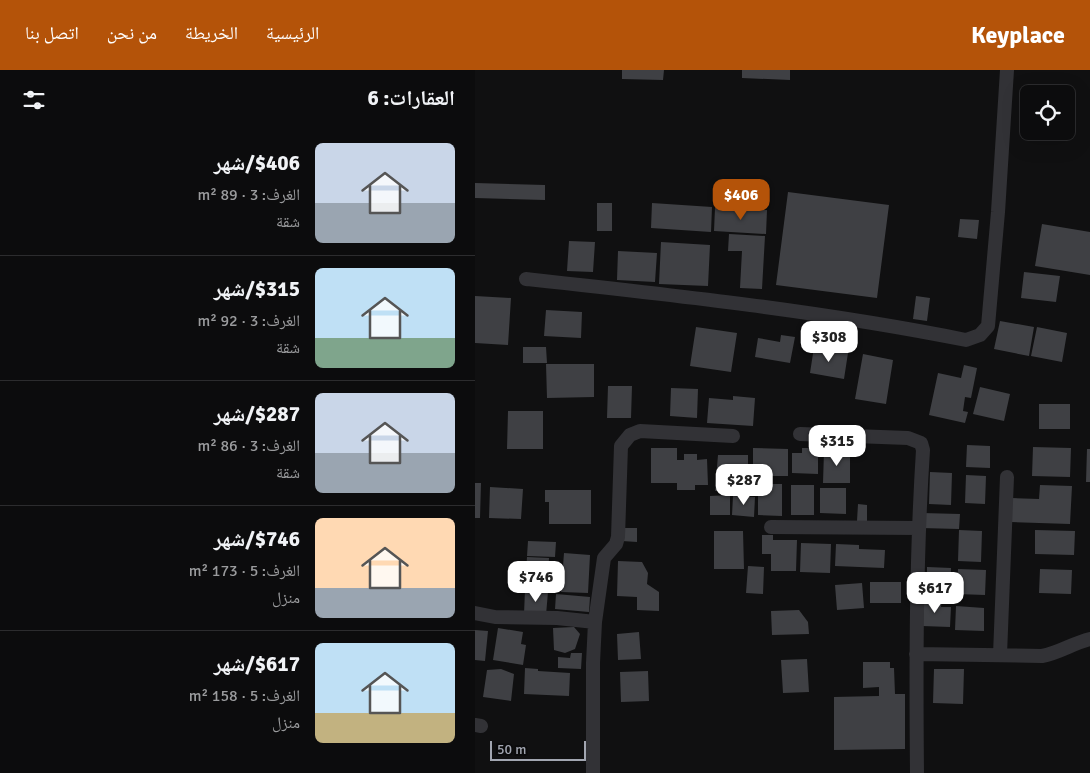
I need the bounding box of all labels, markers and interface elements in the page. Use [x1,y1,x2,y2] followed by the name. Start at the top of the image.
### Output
[971,20,1065,50] text: Keyplace
[25,22,79,44] text: اتصل بنا
[107,22,157,44] text: من نحن
[185,22,238,44] text: الخريطة
[266,22,319,44] text: الرئيسية
[367,85,455,111] text: العقارات: 6
[1020,85,1075,140] map controls
[1020,85,1075,140] button: locate
[20,86,48,114] icon: filters
[214,150,300,176] text: $406/شهر
[355,163,415,223] icon: home
[711,178,771,221] pin: $406
[197,185,300,205] text: الغرف: 3 · 89 m²
[724,185,758,205] text: $406
[276,212,300,232] text: شقة
[214,276,300,302] text: $315/شهر
[355,288,415,348] icon: home
[197,311,300,331] text: الغرف: 3 · 92 m²
[799,320,859,363] pin: $308
[812,327,846,347] text: $308
[276,338,300,358] text: شقة
[214,401,300,427] text: $287/شهر
[355,413,415,473] icon: home
[807,424,867,467] pin: $315
[820,431,854,451] text: $315
[197,436,300,456] text: الغرف: 3 · 86 m²
[276,463,300,483] text: شقة
[714,464,774,506] pin: $287
[727,470,761,490] text: $287
[214,526,300,552] text: $746/شهر
[355,538,415,598] icon: home
[506,560,566,603] pin: $746
[189,561,300,581] text: الغرف: 5 · 173 m²
[519,567,553,587] text: $746
[905,572,965,614] pin: $617
[918,578,952,598] text: $617
[272,588,300,608] text: منزل
[214,651,300,677] text: $617/شهر
[355,663,415,723] icon: home
[189,686,300,706] text: الغرف: 5 · 158 m²
[272,713,300,733] text: منزل
[490,738,586,761] scale bar
[497,741,526,758] text: 50 m

